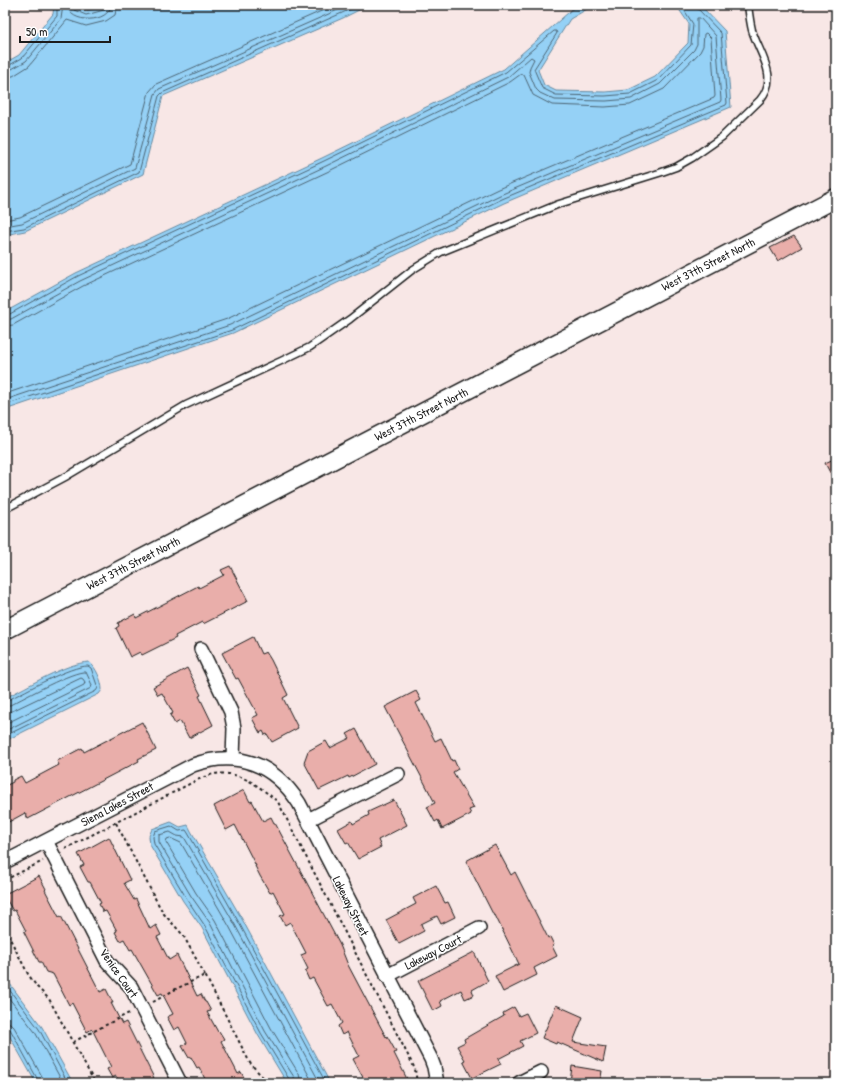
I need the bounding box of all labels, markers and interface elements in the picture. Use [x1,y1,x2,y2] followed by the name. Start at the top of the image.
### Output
[20,18,110,44] scale bar
[26,23,47,40] text: 50 m
[658,233,758,295] street label: West 37th Street North
[371,383,471,445] street label: West 37th Street North
[83,532,183,594] street label: West 37th Street North
[78,777,157,830] street label: Siena Lakes Street
[329,873,374,940] street label: Lakeway Street
[402,930,465,974] street label: Lakeway Court
[96,945,143,1002] street label: Venice Court

